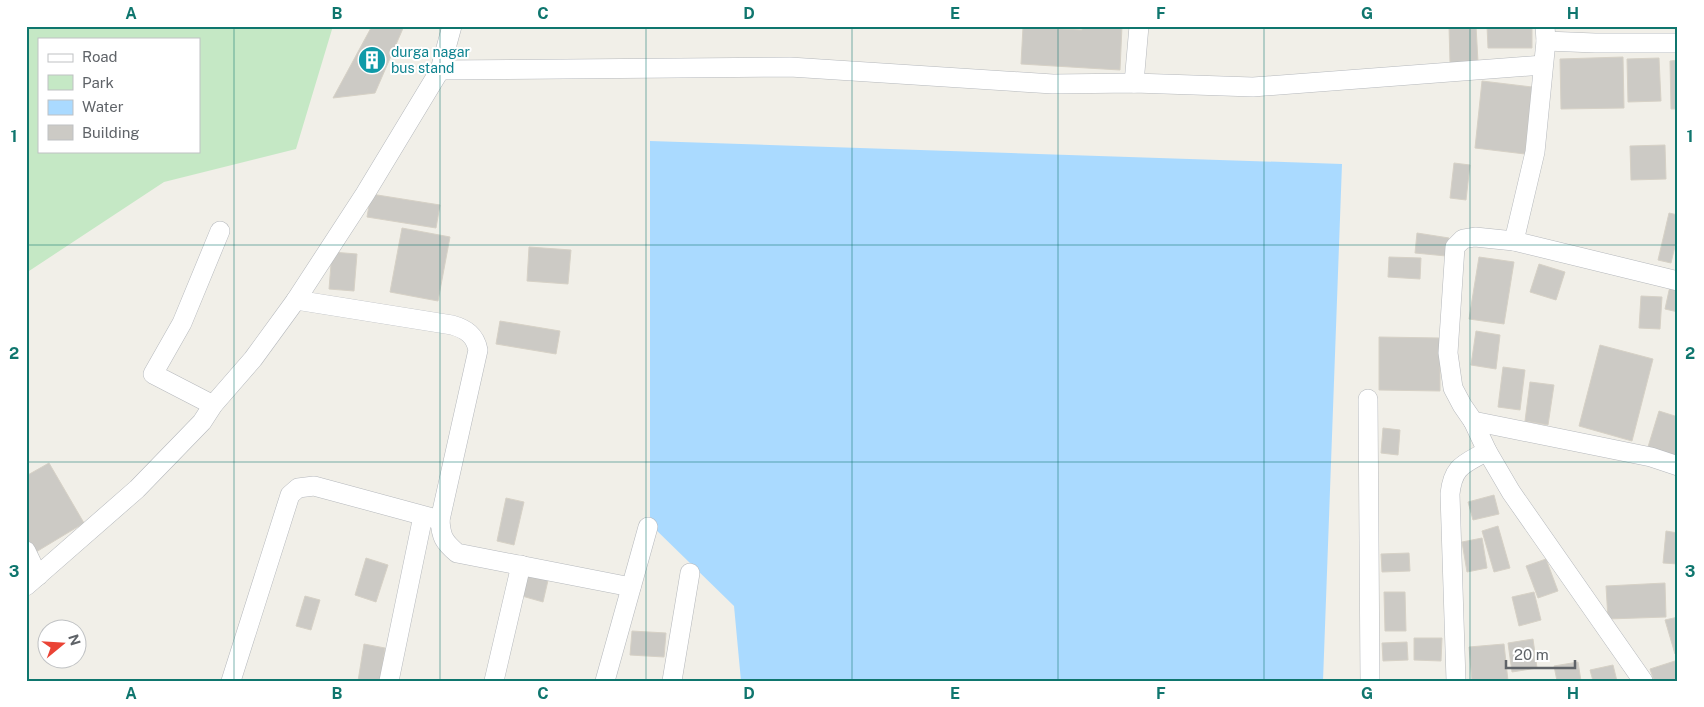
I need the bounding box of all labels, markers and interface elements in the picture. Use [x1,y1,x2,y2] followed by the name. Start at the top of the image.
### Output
[125,4,137,23] text: A
[332,4,343,23] text: B
[537,4,549,23] text: C
[743,4,755,23] text: D
[950,4,960,23] text: E
[1156,4,1166,23] text: F
[1361,4,1373,23] text: G
[1567,4,1579,23] text: H
[38,38,200,152] legend
[391,44,470,76] place label: durga nagar bus stand
[357,45,387,75] building icon: durga nagar bus stand
[82,48,118,65] text: Road
[82,74,114,91] text: Park
[82,98,124,115] text: Water
[82,124,140,141] text: Building
[11,127,17,146] text: 1
[1687,127,1693,146] text: 1
[9,344,19,363] text: 2
[1685,344,1695,363] text: 2
[9,562,19,581] text: 3
[1685,562,1695,581] text: 3
[38,620,88,670] north arrow
[65,632,84,648] text: N
[1506,637,1575,669] scale bar
[1514,646,1549,663] text: 20 m
[125,684,137,703] text: A
[332,684,343,703] text: B
[537,684,549,703] text: C
[743,684,755,703] text: D
[950,684,960,703] text: E
[1156,684,1166,703] text: F
[1361,684,1373,703] text: G
[1567,684,1579,703] text: H

